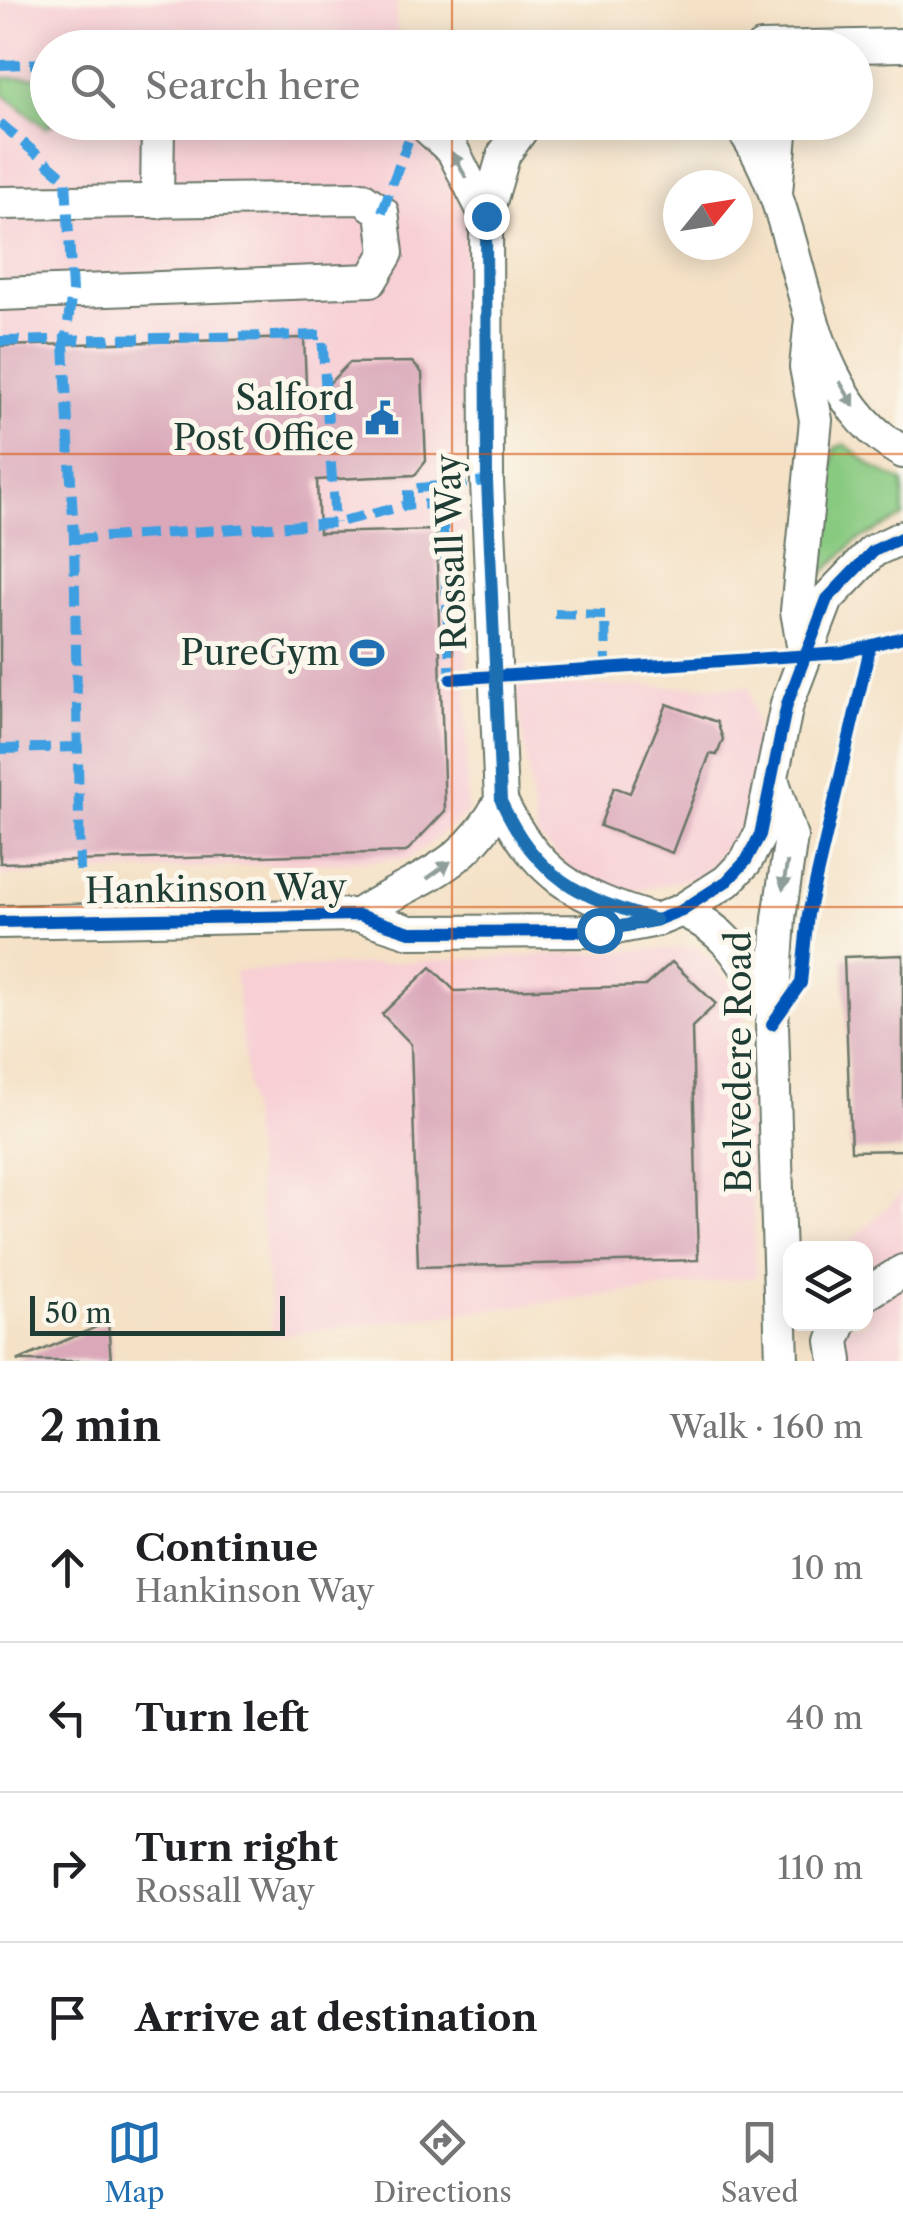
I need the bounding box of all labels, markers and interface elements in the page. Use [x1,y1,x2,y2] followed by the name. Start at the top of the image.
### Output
[30,30,873,140] search box
[65,58,120,113] icon: search
[145,62,360,109] text: Search here
[451,151,469,179] one-way arrow
[663,170,753,260] north arrow
[464,194,510,240] route end
[173,376,354,459] place label: Salford Post Office
[837,380,855,408] one-way arrow
[363,399,401,437] public building icon: Salford Post Office
[426,452,475,651] street label: Rossall Way
[180,631,339,674] place label: PureGym
[348,634,386,672] sports icon: PureGym
[426,861,453,880] one-way arrow
[777,861,792,893] one-way arrow
[85,865,348,912] street label: Hankinson Way
[577,908,623,954] route start
[717,931,760,1193] street label: Belvedere Road
[783,1241,873,1331] map controls
[783,1241,873,1331] button: layers
[30,1291,285,1336] scale bar
[45,1296,112,1330] text: 50 m
[40,1400,161,1452] text: 2 min
[670,1407,863,1446] text: Walk · 160 m
[135,1524,318,1571] text: Continue
[40,1540,95,1595] icon: ahead
[791,1548,863,1587] text: 10 m
[135,1571,374,1610] text: Hankinson Way
[40,1690,95,1745] icon: left
[135,1694,309,1741] text: Turn left
[786,1698,863,1737] text: 40 m
[135,1824,338,1871] text: Turn right
[40,1840,95,1895] icon: right
[777,1848,863,1887] text: 110 m
[135,1871,315,1910] text: Rossall Way
[40,1990,95,2045] icon: arrive
[135,1994,538,2041] text: Arrive at destination
[104,2115,165,2209] tab: Map
[373,2115,512,2209] tab: Directions
[721,2115,799,2209] tab: Saved

